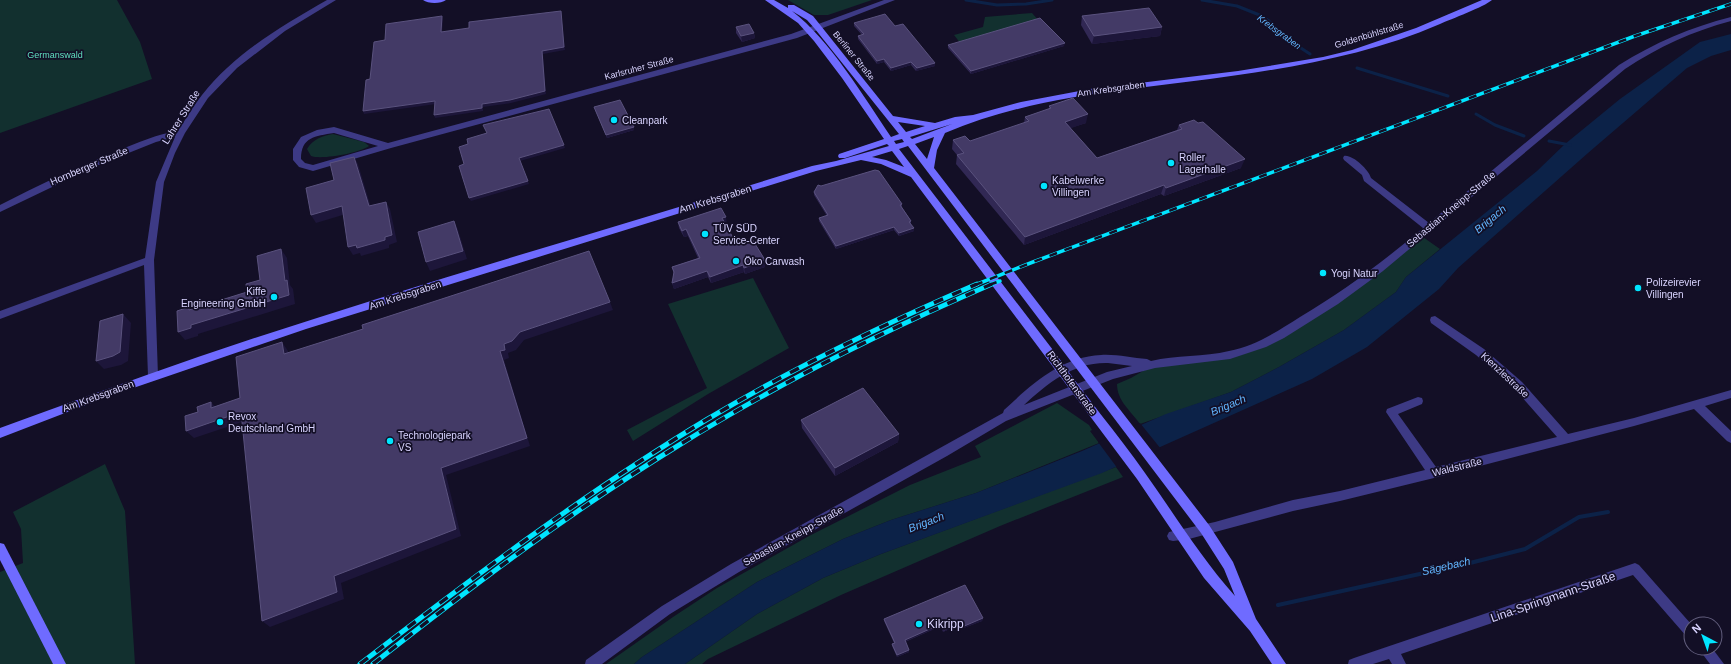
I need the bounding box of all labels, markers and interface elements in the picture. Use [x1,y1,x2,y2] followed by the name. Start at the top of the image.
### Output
[1255,13,1303,51] water label: Krebsgraben
[1333,20,1405,50] street label: Goldenbühlstraße
[831,29,877,83] street label: Berliner Straße
[27,50,83,60] park label: Germanswald
[603,54,675,82] street label: Karlsruher Straße
[1077,79,1145,99] street label: Am Krebsgraben
[160,88,202,146] street label: Lahrer Straße
[609,115,619,125] marker: Cleanpark
[622,115,669,126] place label: Cleanpark
[48,144,130,187] street label: Hornberger Straße
[1179,152,1226,175] place label: Roller Lagerhalle
[1166,158,1176,168] marker: Roller Lagerhalle
[1404,168,1498,249] street label: Sebastian-Kneipp-Straße
[1052,175,1105,198] place label: Kabelwerke Villingen
[1039,181,1049,191] marker: Kabelwerke Villingen
[678,183,752,215] street label: Am Krebsgraben
[1472,202,1508,236] water label: Brigach
[713,223,780,246] place label: TÜV SÜD Service-Center
[700,229,710,239] marker: TÜV SÜD Service-Center
[731,256,741,266] marker: Öko Carwash
[744,256,805,267] place label: Öko Carwash
[1318,268,1328,278] marker: Yogi Natur
[1331,268,1378,279] place label: Yogi Natur
[1646,277,1701,300] place label: Polizeirevier Villingen
[368,278,442,312] street label: Am Krebsgraben
[1633,283,1643,293] marker: Polizeirevier Villingen
[181,286,266,309] place label: Kiffe Engineering GmbH
[269,292,279,302] marker: Kiffe Engineering GmbH
[1045,349,1099,417] street label: Richthofenstraße
[1479,350,1531,400] street label: Kienzlestraße
[61,378,135,414] street label: Am Krebsgraben
[1208,392,1248,418] water label: Brigach
[228,411,315,434] place label: Revox Deutschland GmbH
[215,417,225,427] marker: Revox Deutschland GmbH
[398,430,472,453] place label: Technologiepark VS
[385,436,395,446] marker: Technologiepark VS
[1431,455,1483,478] street label: Waldstraße
[741,504,845,568] street label: Sebastian-Kneipp-Straße
[906,510,946,534] water label: Brigach
[1421,555,1471,577] water label: Sägebach
[1489,569,1618,625] street label: Lina-Springmann-Straße
[1683,616,1723,656] north arrow
[927,617,964,631] place label: Kikripp
[914,619,924,629] marker: Kikripp
[1690,621,1703,636] text: N

